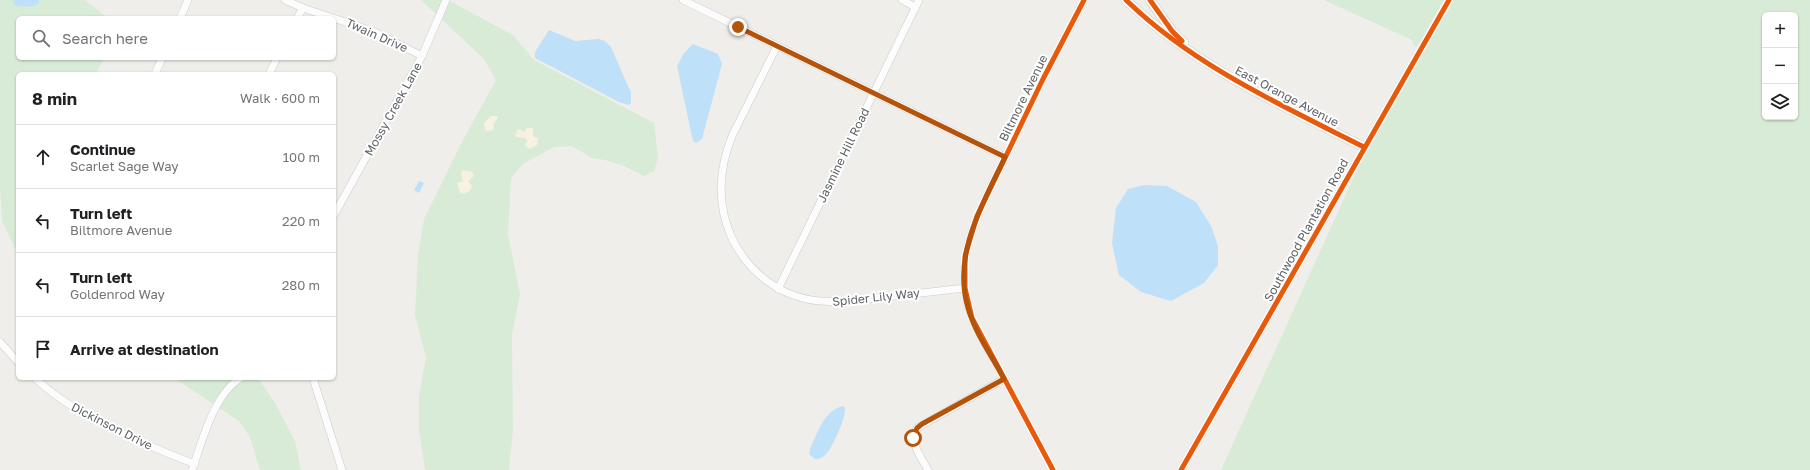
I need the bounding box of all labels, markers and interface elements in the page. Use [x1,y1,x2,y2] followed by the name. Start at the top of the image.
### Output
[1762,12,1798,120] map controls
[1762,12,1798,48] button: +
[344,15,410,55] street label: Twain Drive
[16,16,336,60] search box
[729,18,747,36] route end
[30,27,52,49] icon: search
[62,29,148,47] text: Search here
[1762,48,1798,84] button: −
[996,52,1050,144] street label: Biltmore Avenue
[361,60,425,158] street label: Mossy Creek Lane
[1233,62,1342,130] street label: East Orange Avenue
[1762,84,1798,120] button: layers
[32,88,77,109] text: 8 min
[240,90,320,106] text: Walk · 600 m
[814,105,872,205] street label: Jasmine Hill Road
[70,140,136,158] text: Continue
[32,146,54,168] icon: ahead
[283,149,320,165] text: 100 m
[1260,156,1352,304] street label: Southwood Plantation Road
[70,158,179,174] text: Scarlet Sage Way
[70,204,132,222] text: Turn left
[32,210,54,232] icon: left
[282,213,320,229] text: 220 m
[70,222,172,238] text: Biltmore Avenue
[70,268,132,286] text: Turn left
[32,274,54,296] icon: left
[282,277,320,293] text: 280 m
[831,285,921,309] street label: Spider Lily Way
[70,286,165,302] text: Goldenrod Way
[32,338,54,360] icon: arrive
[70,340,219,358] text: Arrive at destination
[69,399,155,453] street label: Dickinson Drive
[904,429,922,447] route start

